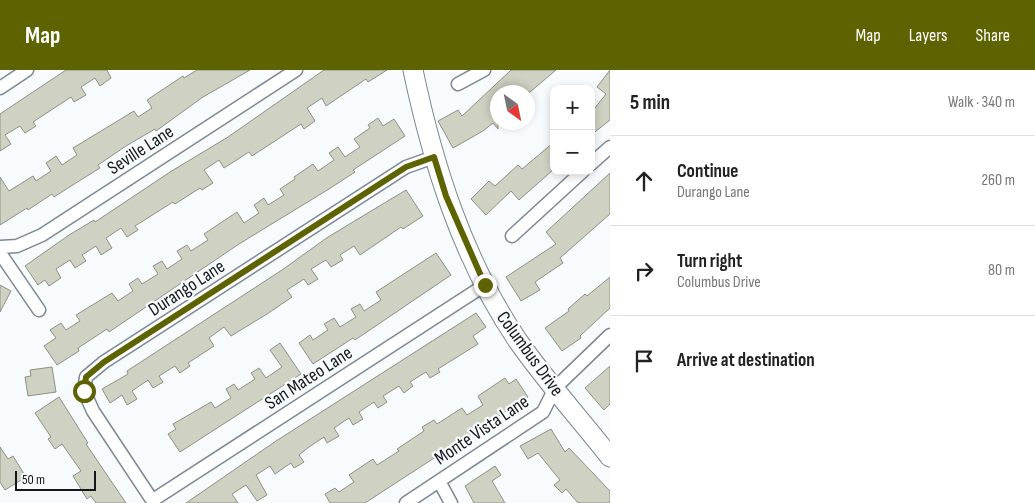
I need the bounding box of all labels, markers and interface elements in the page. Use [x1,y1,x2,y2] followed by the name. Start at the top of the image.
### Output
[25,21,60,50] text: Map
[856,25,881,46] text: Map
[909,25,948,46] text: Layers
[976,25,1010,46] text: Share
[490,85,535,130] north arrow
[550,85,595,175] map controls
[550,85,595,130] button: +
[630,90,670,115] text: 5 min
[948,93,1015,112] text: Walk · 340 m
[103,120,178,180] street label: Seville Lane
[550,130,595,175] button: −
[677,160,738,183] text: Continue
[630,167,658,195] icon: ahead
[981,171,1015,190] text: 260 m
[677,183,750,202] text: Durango Lane
[677,250,742,273] text: Turn right
[144,255,229,321] street label: Durango Lane
[630,257,658,285] icon: right
[988,261,1015,280] text: 80 m
[677,273,761,292] text: Columbus Drive
[474,274,497,297] route end
[491,307,568,401] street label: Columbus Drive
[261,342,357,415] street label: San Mateo Lane
[630,347,658,375] icon: arrive
[677,349,815,372] text: Arrive at destination
[73,380,96,403] route start
[430,390,533,470] street label: Monte Vista Lane
[15,468,96,491] scale bar
[22,471,45,488] text: 50 m

